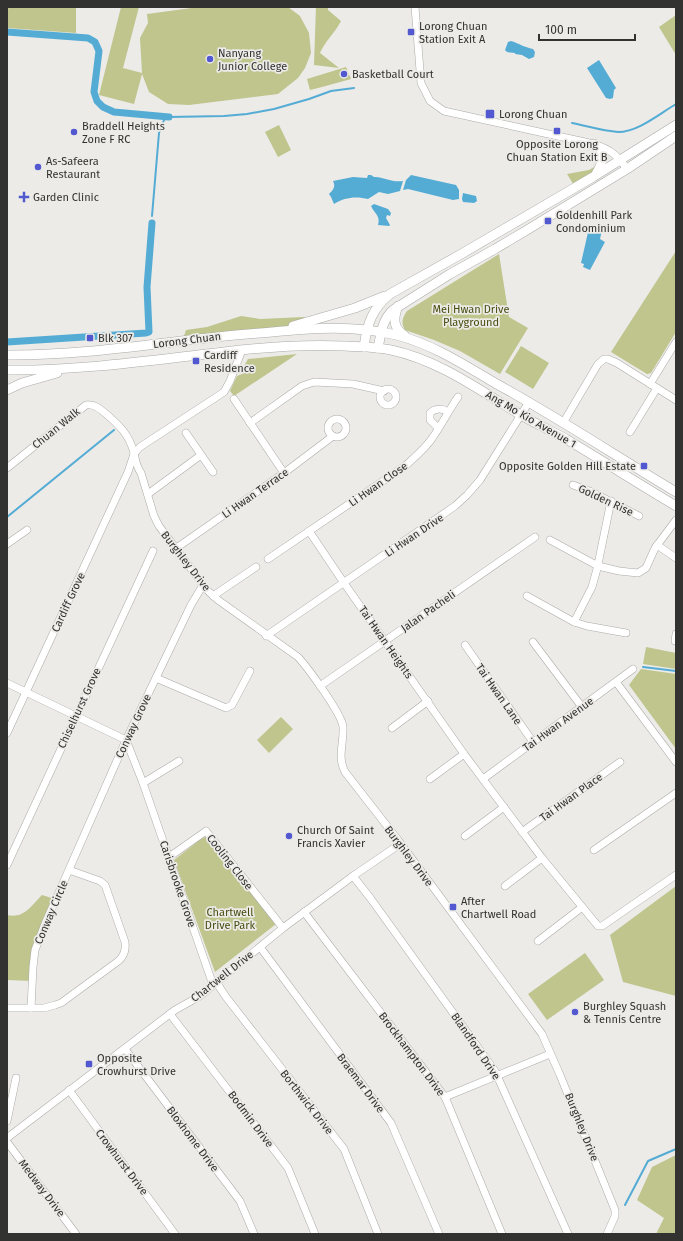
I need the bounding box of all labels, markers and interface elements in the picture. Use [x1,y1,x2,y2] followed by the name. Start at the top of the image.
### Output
[539,16,635,42] scale bar
[419,20,487,46] place label: Lorong Chuan Station Exit A
[545,23,577,37] text: 100 m
[406,27,416,37] marker: Lorong Chuan Station Exit A
[218,47,287,73] place label: Nanyang Junior College
[205,54,215,64] marker: Nanyang Junior College
[352,68,434,81] place label: Basketball Court
[339,69,349,79] marker: Basketball Court
[484,108,496,120] marker: Lorong Chuan
[499,108,567,121] place label: Lorong Chuan
[82,120,165,146] place label: Braddell Heights Zone F RC
[552,126,562,136] marker: Opposite Lorong Chuan Station Exit B
[69,127,79,137] marker: Braddell Heights Zone F RC
[507,138,608,164] place label: Opposite Lorong Chuan Station Exit B
[46,155,100,181] place label: As-Safeera Restaurant
[33,162,43,172] marker: As-Safeera Restaurant
[18,191,30,203] marker: Garden Clinic
[33,191,99,204] place label: Garden Clinic
[556,209,632,235] place label: Goldenhill Park Condominium
[543,216,553,226] marker: Goldenhill Park Condominium
[433,303,509,329] park label: Mei Hwan Drive Playground
[152,330,222,351] street label: Lorong Chuan
[98,332,133,345] place label: Blk 307
[85,333,95,343] marker: Blk 307
[204,349,255,375] place label: Cardiff Residence
[191,356,201,366] marker: Cardiff Residence
[483,388,578,451] street label: Ang Mo Kio Avenue 1
[30,405,83,452] street label: Chuan Walk
[346,459,410,509] street label: Li Hwan Close
[499,460,636,473] place label: Opposite Golden Hill Estate
[639,461,649,471] marker: Opposite Golden Hill Estate
[219,466,291,521] street label: Li Hwan Terrace
[576,482,635,519] street label: Golden Rise
[383,511,446,560] street label: Li Hwan Drive
[158,529,213,594] street label: Burghley Drive
[49,570,88,634] street label: Cardiff Grove
[399,588,458,635] street label: Jalan Pacheli
[356,604,415,681] street label: Tai Hwan Heights
[473,661,524,727] street label: Tai Hwan Lane
[55,666,104,751] street label: Chiselhurst Grove
[113,692,154,760] street label: Conway Grove
[520,694,596,754] street label: Tai Hwan Avenue
[537,770,605,824] street label: Tai Hwan Place
[382,823,436,889] street label: Burghley Drive
[297,824,374,850] place label: Church Of Saint Francis Xavier
[284,831,294,841] marker: Church Of Saint Francis Xavier
[204,832,255,893] street label: Cooling Close
[157,839,198,929] street label: Carisbrooke Grove
[32,878,71,946] street label: Conway Circle
[461,895,536,921] place label: After Chartwell Road
[448,902,458,912] marker: After Chartwell Road
[205,906,256,932] park label: Chartwell Drive Park
[188,948,256,1005] street label: Chartwell Drive
[583,1000,666,1026] place label: Burghley Squash & Tennis Centre
[570,1007,580,1017] marker: Burghley Squash & Tennis Centre
[376,1010,447,1099] street label: Brockhampton Drive
[448,1010,503,1082] street label: Blandford Drive
[334,1051,387,1116] street label: Braemar Drive
[97,1052,176,1078] place label: Opposite Crowhurst Drive
[84,1059,94,1069] marker: Opposite Crowhurst Drive
[277,1067,336,1137] street label: Borthwick Drive
[225,1088,276,1150] street label: Bodmin Drive
[562,1091,601,1163] street label: Burghley Drive
[164,1104,221,1175] street label: Bloxhome Drive
[93,1127,151,1198] street label: Crowhurst Drive
[16,1157,68,1220] street label: Medway Drive

